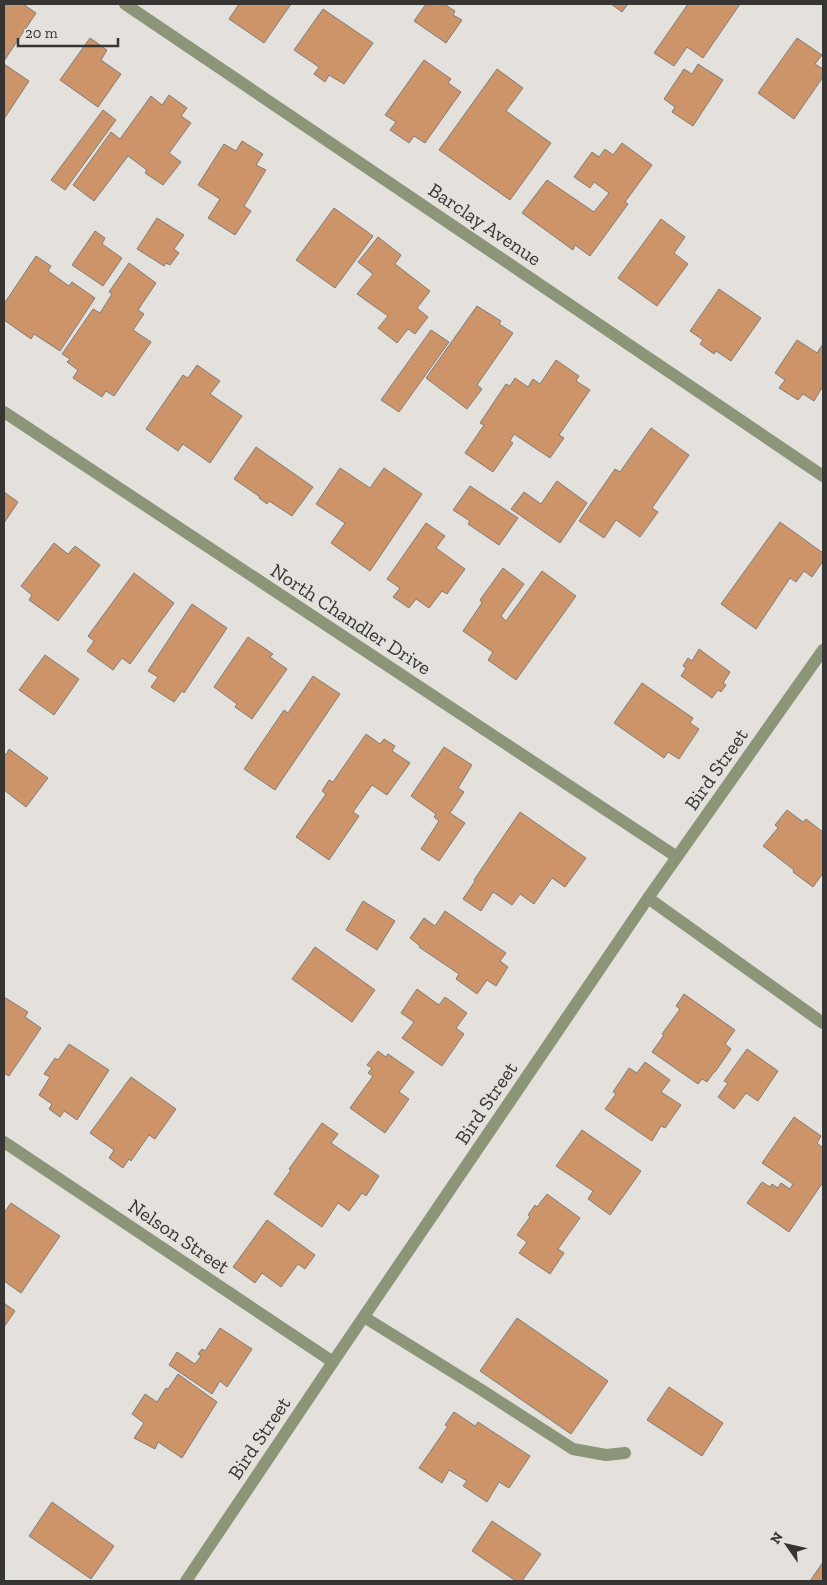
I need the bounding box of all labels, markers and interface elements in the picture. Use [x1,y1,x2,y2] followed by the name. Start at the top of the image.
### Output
[18,15,118,47] scale bar
[25,24,58,42] text: 20 m
[424,177,546,271] street label: Barclay Avenue
[266,558,436,680] street label: North Chandler Drive
[679,723,753,815] street label: Bird Street
[450,1057,523,1149] street label: Bird Street
[124,1193,235,1279] street label: Nelson Street
[223,1392,296,1484] street label: Bird Street
[762,1520,812,1570] north arrow
[767,1529,787,1547] text: N

